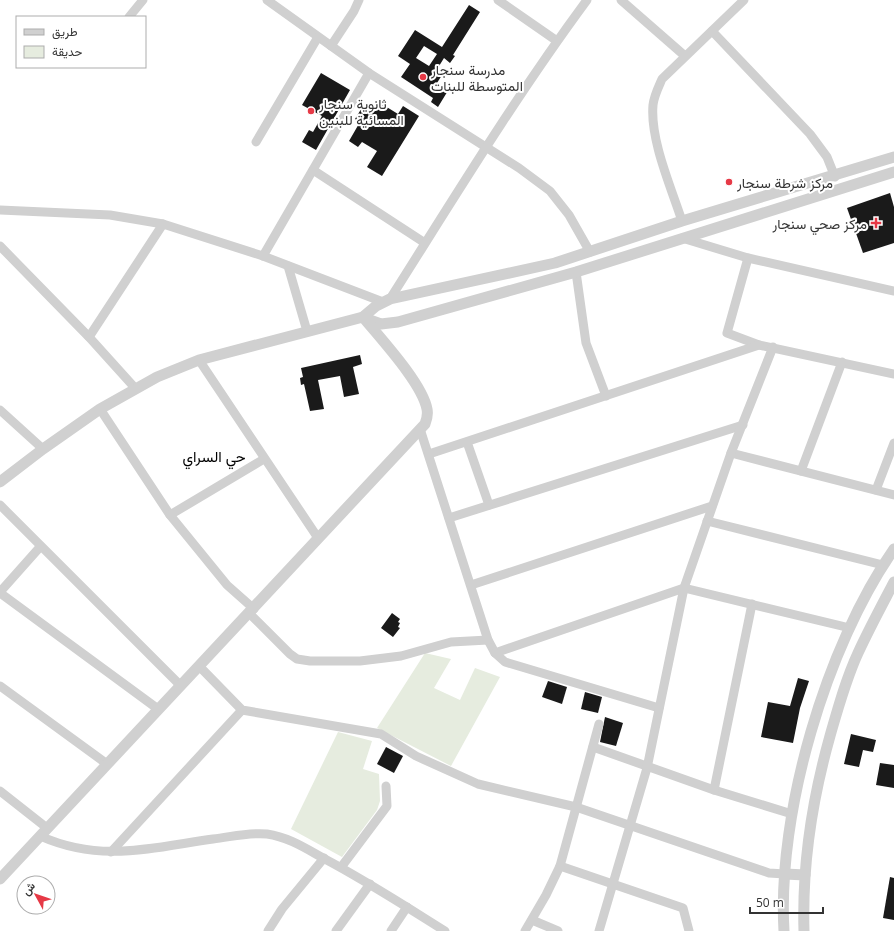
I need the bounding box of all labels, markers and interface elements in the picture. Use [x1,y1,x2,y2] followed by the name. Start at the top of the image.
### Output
[16,16,146,68] legend
[52,23,78,40] text: طريق
[52,43,82,60] text: حديقة
[430,60,523,95] place label: مدرسة سنجار المتوسطة للبنات
[418,72,428,82] marker: مدرسة سنجار المتوسطة للبنات
[318,94,404,129] place label: ثانوية سنجار المسائية للبنين
[306,106,316,116] marker: ثانوية سنجار المسائية للبنين
[736,173,833,192] place label: مركز شرطة سنجار
[724,177,734,187] marker: مركز شرطة سنجار
[771,214,867,236] place label: مركز صحي سنجار
[870,217,882,229] marker: مركز صحي سنجار
[183,446,245,470] district label: حي السراي
[16,875,56,915] north arrow
[18,878,38,898] text: ش
[750,889,823,915] scale bar
[756,894,784,911] text: 50 m

